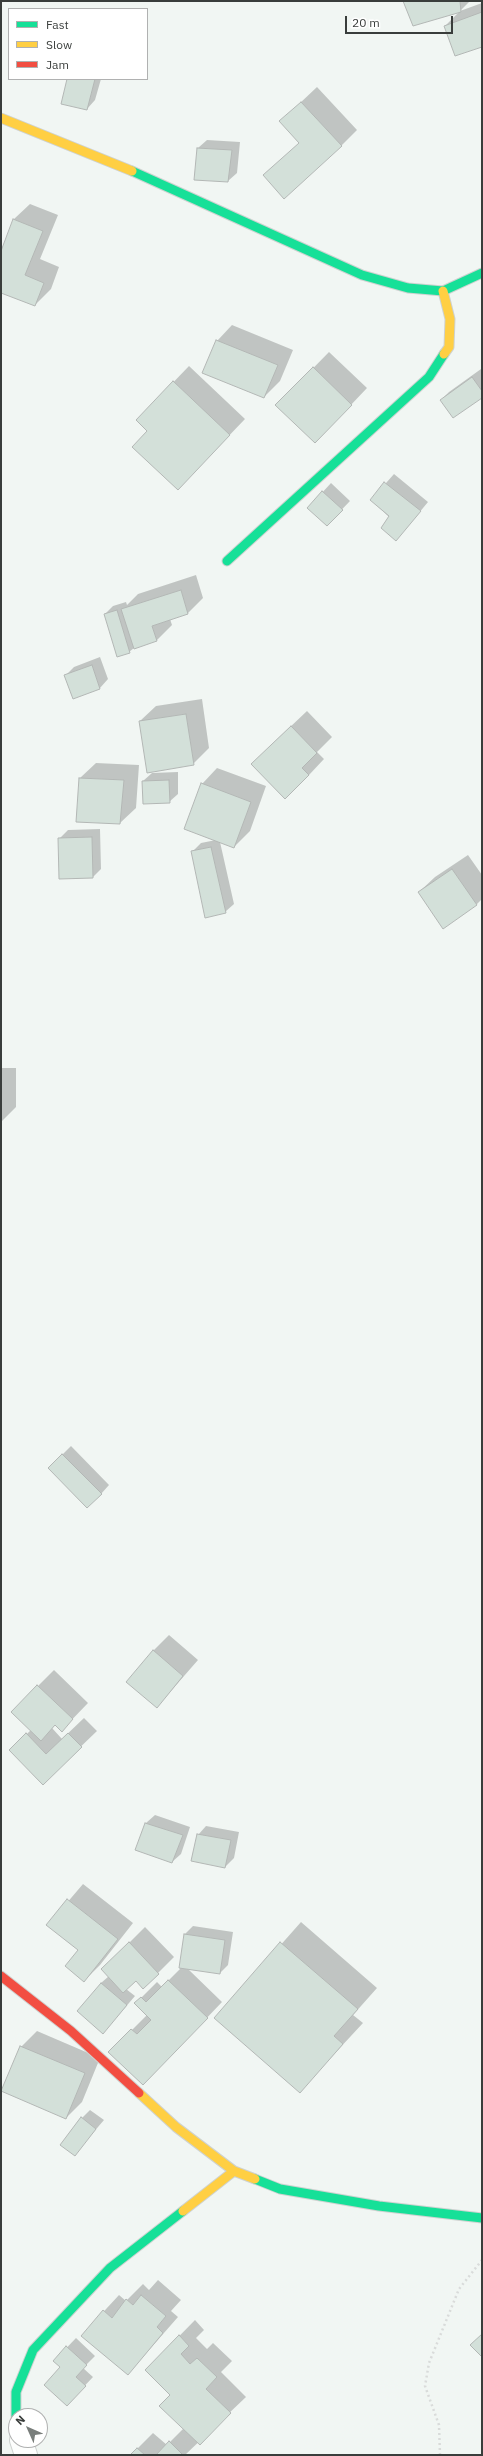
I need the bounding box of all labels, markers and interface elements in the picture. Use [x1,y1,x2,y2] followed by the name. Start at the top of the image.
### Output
[8,8,148,80] legend
[347,8,455,34] scale bar
[352,15,380,30] text: 20 m
[46,17,69,32] text: Fast
[46,37,72,52] text: Slow
[46,57,69,72] text: Jam
[8,2408,48,2448] north arrow
[12,2412,28,2428] text: N

